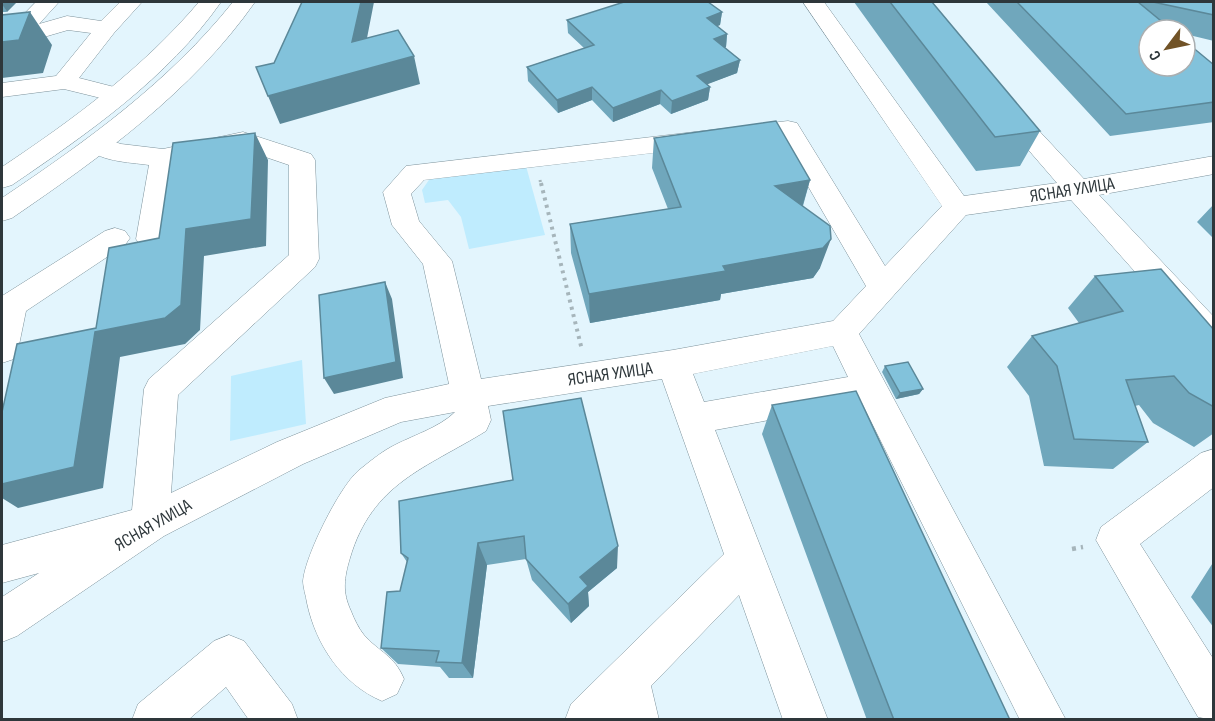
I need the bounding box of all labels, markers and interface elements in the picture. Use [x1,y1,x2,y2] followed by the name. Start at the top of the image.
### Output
[1137,18,1197,78] north arrow
[1145,47,1166,64] text: С
[1028,173,1116,207] street label: ЯСНАЯ УЛИЦА
[566,358,654,390] street label: ЯСНАЯ УЛИЦА
[111,494,196,555] street label: ЯСНАЯ УЛИЦА

